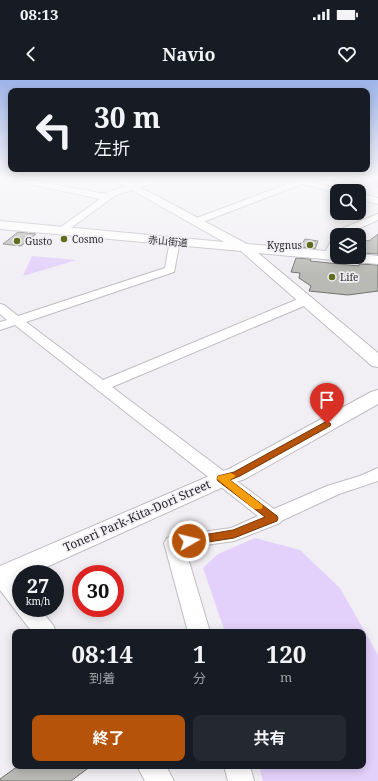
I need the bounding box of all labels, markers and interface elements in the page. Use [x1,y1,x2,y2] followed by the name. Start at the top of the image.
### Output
[20,4,58,24] text: 08:13
[162,42,216,66] text: Navio
[20,43,42,65] icon: back
[336,43,358,65] icon: heart
[94,98,161,136] text: 30 m
[28,104,80,156] icon: left
[94,136,130,160] text: 左折
[330,184,366,264] map controls
[330,184,366,220] button: search
[330,228,366,264] button: layers
[72,232,104,246] place label: Cosmo
[147,232,189,250] street label: 赤山街道
[25,234,53,248] place label: Gusto
[59,234,69,244] marker: Cosmo
[12,236,22,246] marker: Gusto
[267,238,302,252] place label: Kygnus
[305,240,315,250] marker: Kygnus
[340,270,358,284] place label: Life
[327,272,337,282] marker: Life
[310,383,344,424] pin
[316,389,338,411] icon: arrive
[60,475,213,556] street label: Toneri Park-Kita-Dori Street
[168,520,210,562] position arrow
[72,565,124,617] speed limit sign: 30
[27,572,49,599] text: 27
[26,594,50,608] text: km/h
[72,637,133,670] text: 08:14
[193,637,206,670] text: 1
[266,637,306,670] text: 120
[280,668,292,686] text: m
[89,669,115,687] text: 到着
[193,669,206,687] text: 分
[32,715,185,761] button: 終了
[193,715,346,761] button: 共有

